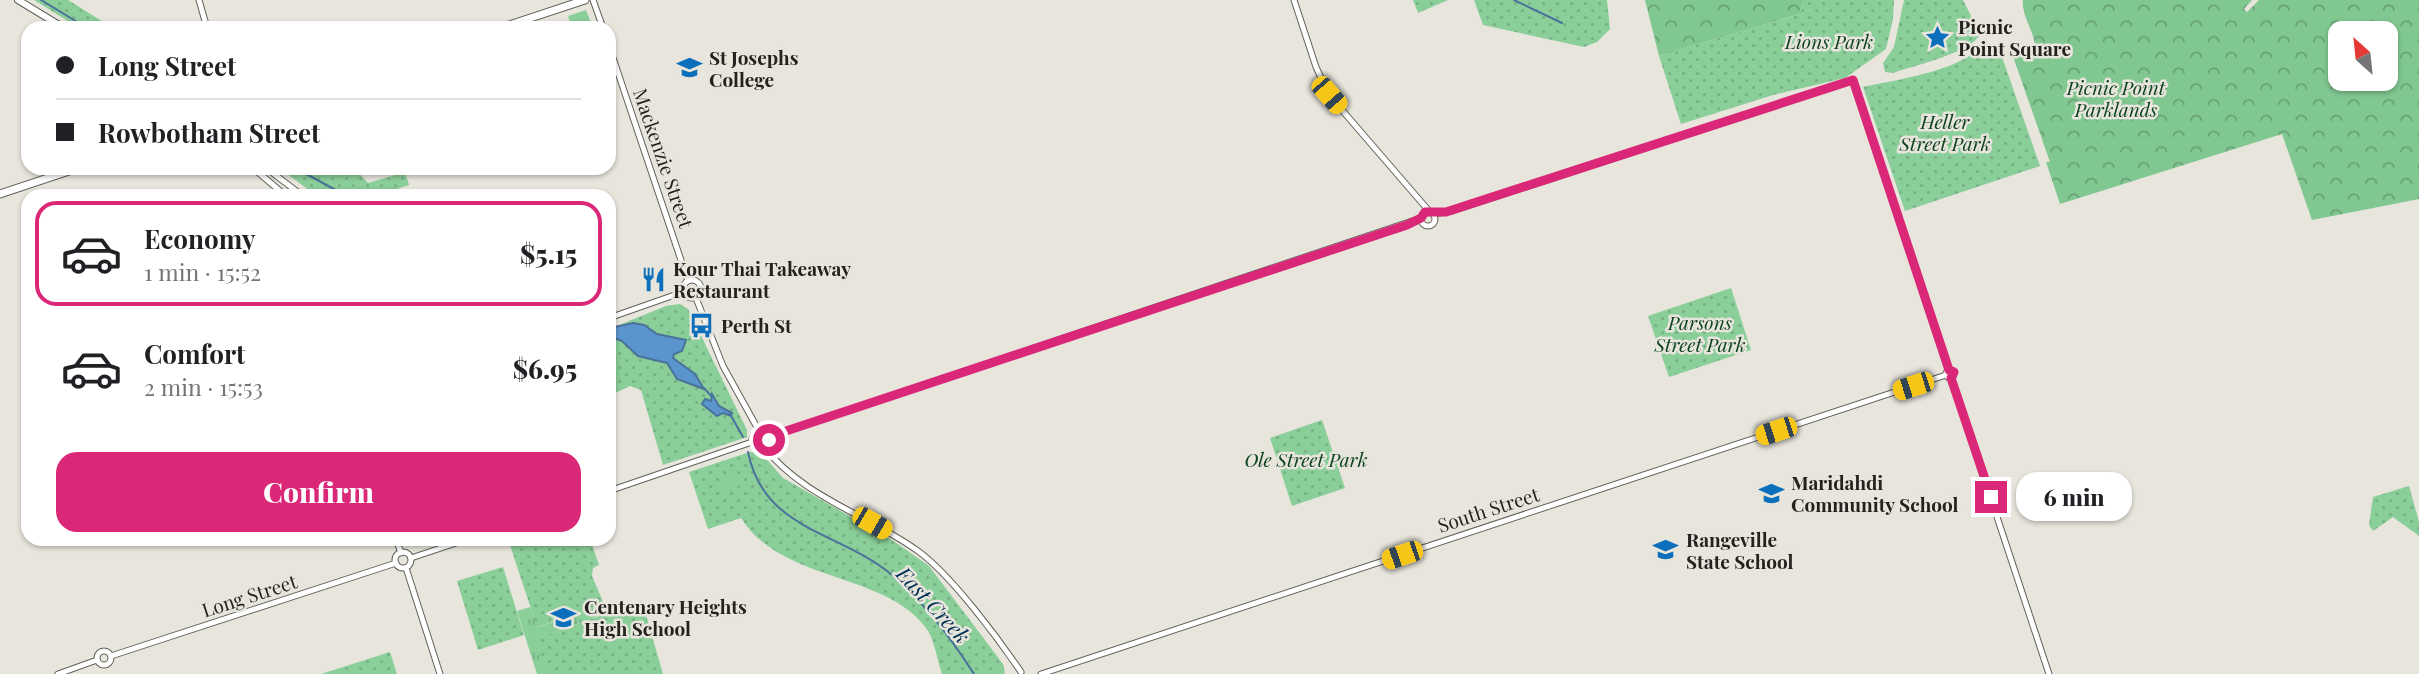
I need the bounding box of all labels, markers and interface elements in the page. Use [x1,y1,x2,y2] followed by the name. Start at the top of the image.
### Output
[1958,13,2071,61] place label: Picnic Point Square
[2328,21,2398,91] north arrow
[2328,21,2398,91] map controls
[1924,23,1952,51] place icon: Picnic Point Square
[1784,28,1873,54] park label: Lions Park
[709,44,799,92] place label: St Josephs College
[98,48,236,83] text: Long Street
[675,54,703,82] school or university icon: St Josephs College
[1308,72,1351,118] car
[2066,74,2167,122] park label: Picnic Point Parklands
[628,85,700,232] street label: Mackenzie Street
[1899,108,1991,156] park label: Heller Street Park
[98,115,320,150] text: Rowbotham Street
[144,221,255,256] text: Economy
[60,222,123,285] icon: car
[520,236,577,271] text: $5.15
[673,255,851,303] place label: Kour Thai Takeaway Restaurant
[144,256,261,287] text: 1 min · 15:52
[639,265,667,293] restaurant icon: Kour Thai Takeaway Restaurant
[1654,309,1746,357] park label: Parsons Street Park
[687,311,715,339] bus stop icon: Perth St
[721,312,792,338] place label: Perth St
[144,336,245,371] text: Comfort
[60,337,123,400] icon: car
[513,351,577,386] text: $6.95
[1890,370,1937,402] car
[144,371,263,402] text: 2 min · 15:53
[1753,415,1800,447] car
[753,424,785,456] route start
[1244,446,1368,472] park label: Ole Street Park
[56,452,581,532] button: Confirm
[1791,469,1958,517] place label: Maridahdi Community School
[2016,472,2131,522] callout: 6 min
[1757,479,1785,507] school or university icon: Maridahdi Community School
[1434,480,1542,538] street label: South Street
[1975,481,2007,513] route end
[2043,481,2105,512] text: 6 min
[849,503,896,543] car
[1686,526,1794,574] place label: Rangeville State School
[1652,536,1680,564] school or university icon: Rangeville State School
[1379,538,1426,572] car
[890,559,977,649] water label: East Creek
[198,567,300,623] street label: Long Street
[584,593,747,641] place label: Centenary Heights High School
[550,603,578,631] school or university icon: Centenary Heights High School

